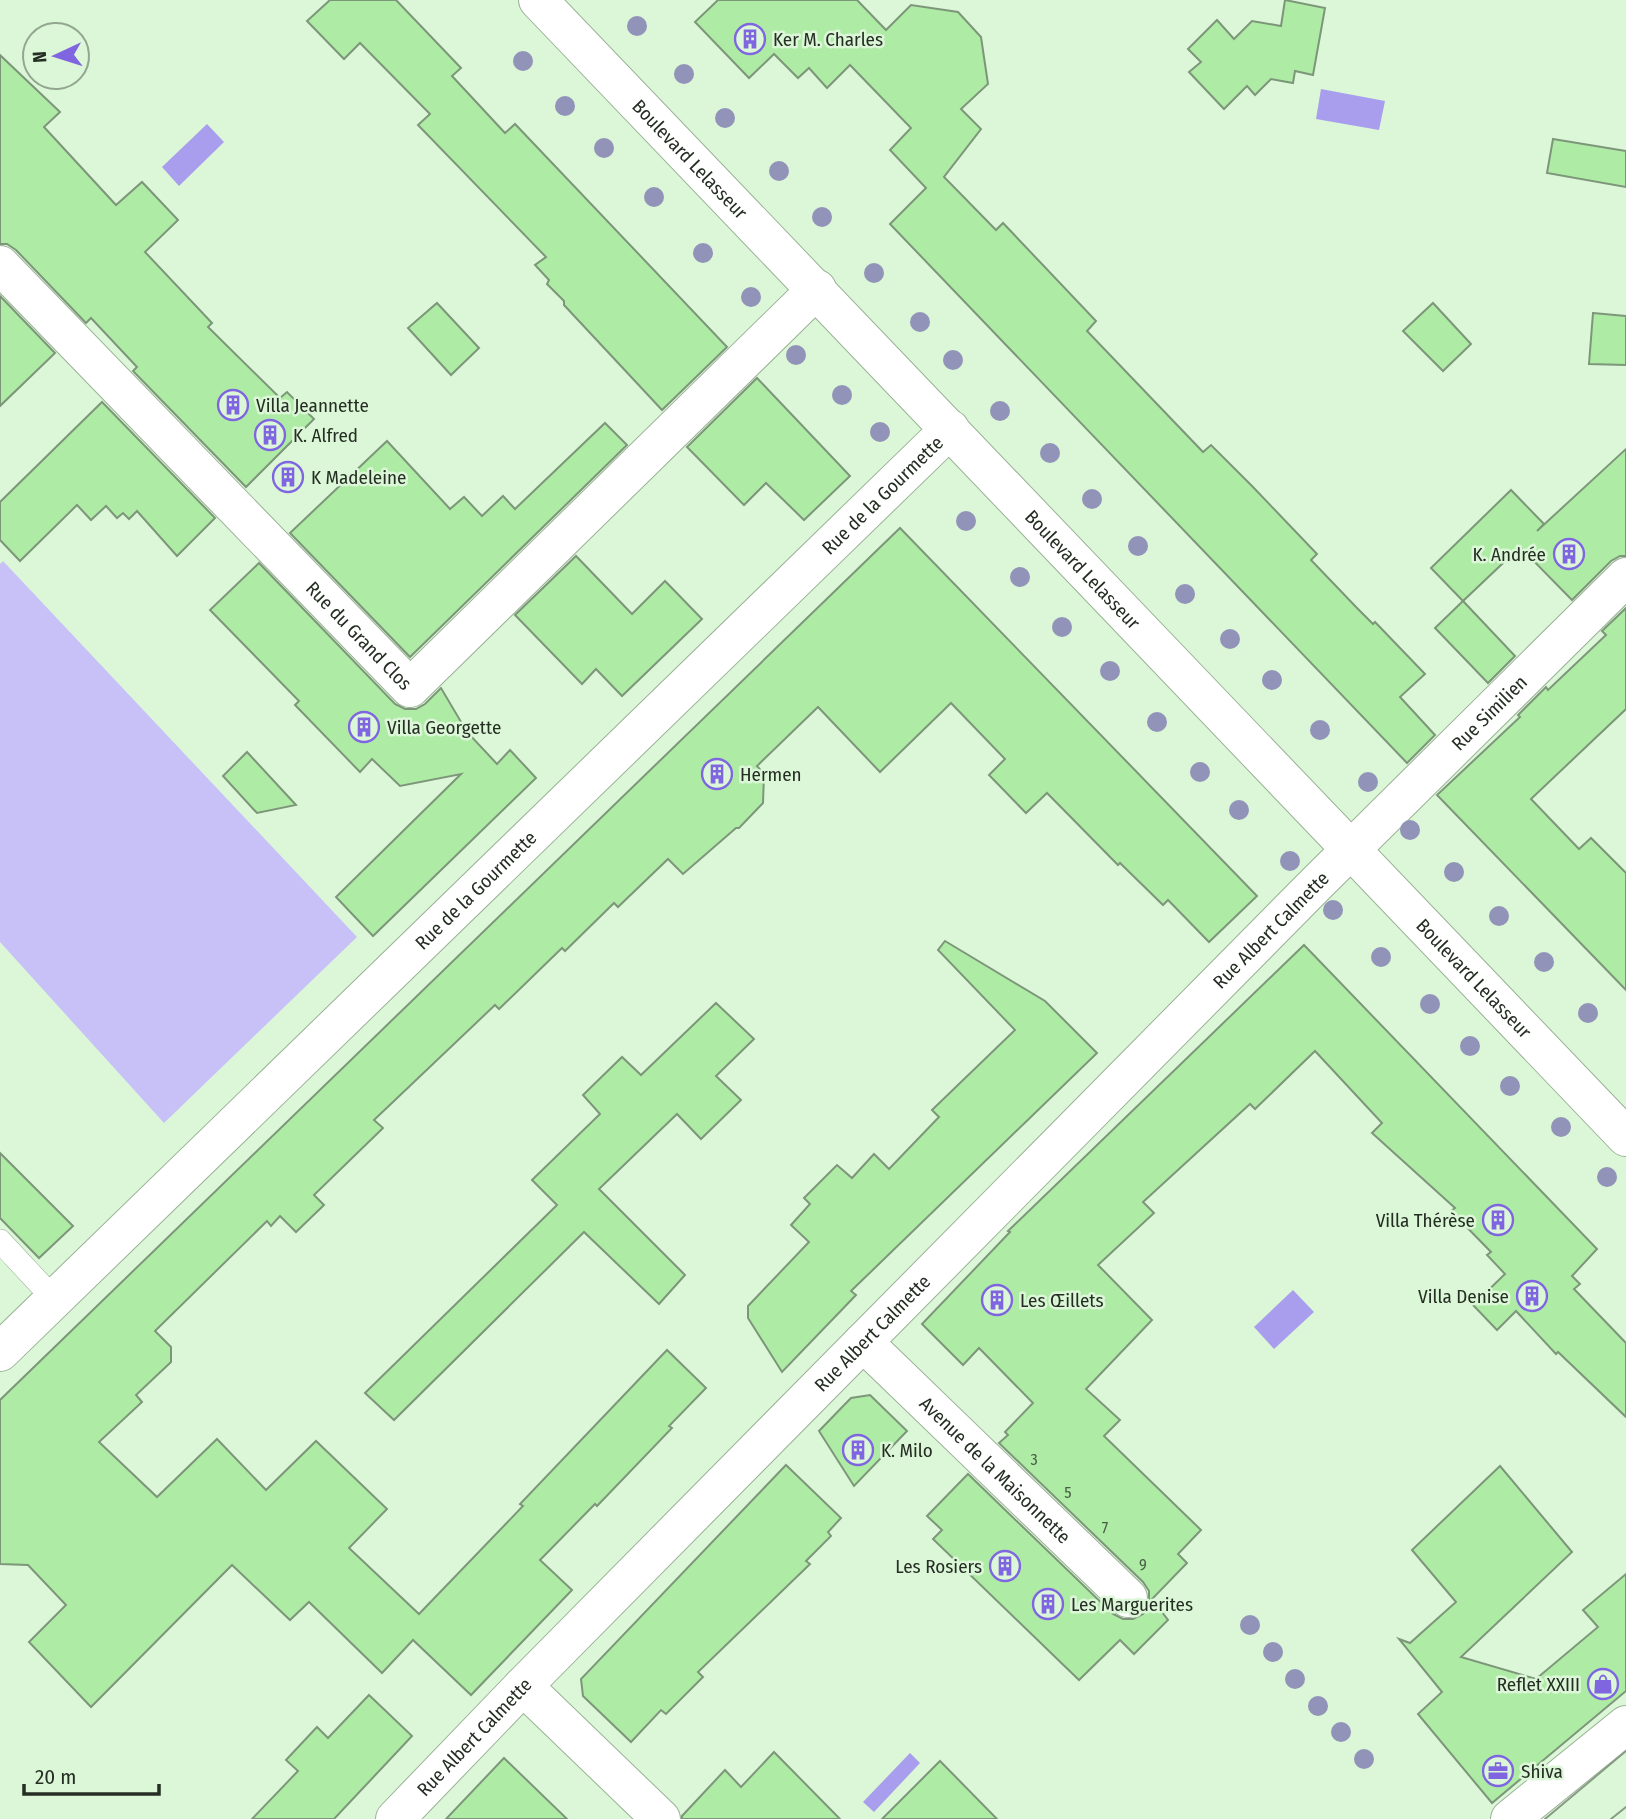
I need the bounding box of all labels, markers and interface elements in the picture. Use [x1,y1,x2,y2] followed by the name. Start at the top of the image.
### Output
[21,21,91,91] north arrow
[733,22,767,56] building icon: Ker M. Charles
[773,28,883,51] place label: Ker M. Charles
[28,51,51,64] text: N
[627,95,752,224] street label: Boulevard Lelasseur
[216,388,250,422] building icon: Villa Jeannette
[256,394,369,417] place label: Villa Jeannette
[253,418,287,452] building icon: K. Alfred
[293,424,358,447] place label: K. Alfred
[817,431,948,559] street label: Rue de la Gourmette
[271,460,305,494] building icon: K Madeleine
[311,466,406,489] place label: K Madeleine
[1020,505,1145,634] street label: Boulevard Lelasseur
[1552,537,1586,571] building icon: K. Andrée
[1472,543,1546,566] place label: K. Andrée
[301,577,417,695] street label: Rue du Grand Clos
[1447,671,1532,755] street label: Rue Similien
[347,710,381,744] building icon: Villa Georgette
[387,716,501,739] place label: Villa Georgette
[700,757,734,791] building icon: Hermen
[740,763,802,786] place label: Hermen
[410,826,541,954] street label: Rue de la Gourmette
[1208,867,1334,993] street label: Rue Albert Calmette
[1411,914,1536,1043] street label: Boulevard Lelasseur
[1481,1203,1515,1237] building icon: Villa Thérèse
[1376,1209,1475,1232] place label: Villa Thérèse
[810,1270,935,1397] street label: Rue Albert Calmette
[1515,1279,1549,1313] building icon: Villa Denise
[980,1283,1014,1317] building icon: Les Œillets
[1418,1285,1509,1308] place label: Villa Denise
[1020,1289,1104,1312] place label: Les Œillets
[915,1392,1075,1548] street label: Avenue de la Maisonnette
[841,1433,875,1467] building icon: K. Milo
[881,1439,933,1462] place label: K. Milo
[1030,1450,1038,1469] house number: 3
[1064,1483,1072,1502] house number: 5
[1102,1518,1109,1537] house number: 7
[988,1549,1022,1583] building icon: Les Rosiers
[895,1555,982,1578] place label: Les Rosiers
[1139,1555,1147,1574] house number: 9
[1031,1587,1065,1621] building icon: Les Marguerites
[1071,1593,1193,1616] place label: Les Marguerites
[1586,1667,1620,1701] shop icon: Reflet XXIII
[412,1673,536,1801] street label: Rue Albert Calmette
[1497,1673,1580,1696] place label: Reflet XXIII
[24,1752,159,1796] scale bar
[1481,1754,1515,1788] office icon: Shiva
[1521,1760,1563,1783] place label: Shiva
[35,1764,76,1790] text: 20 m

